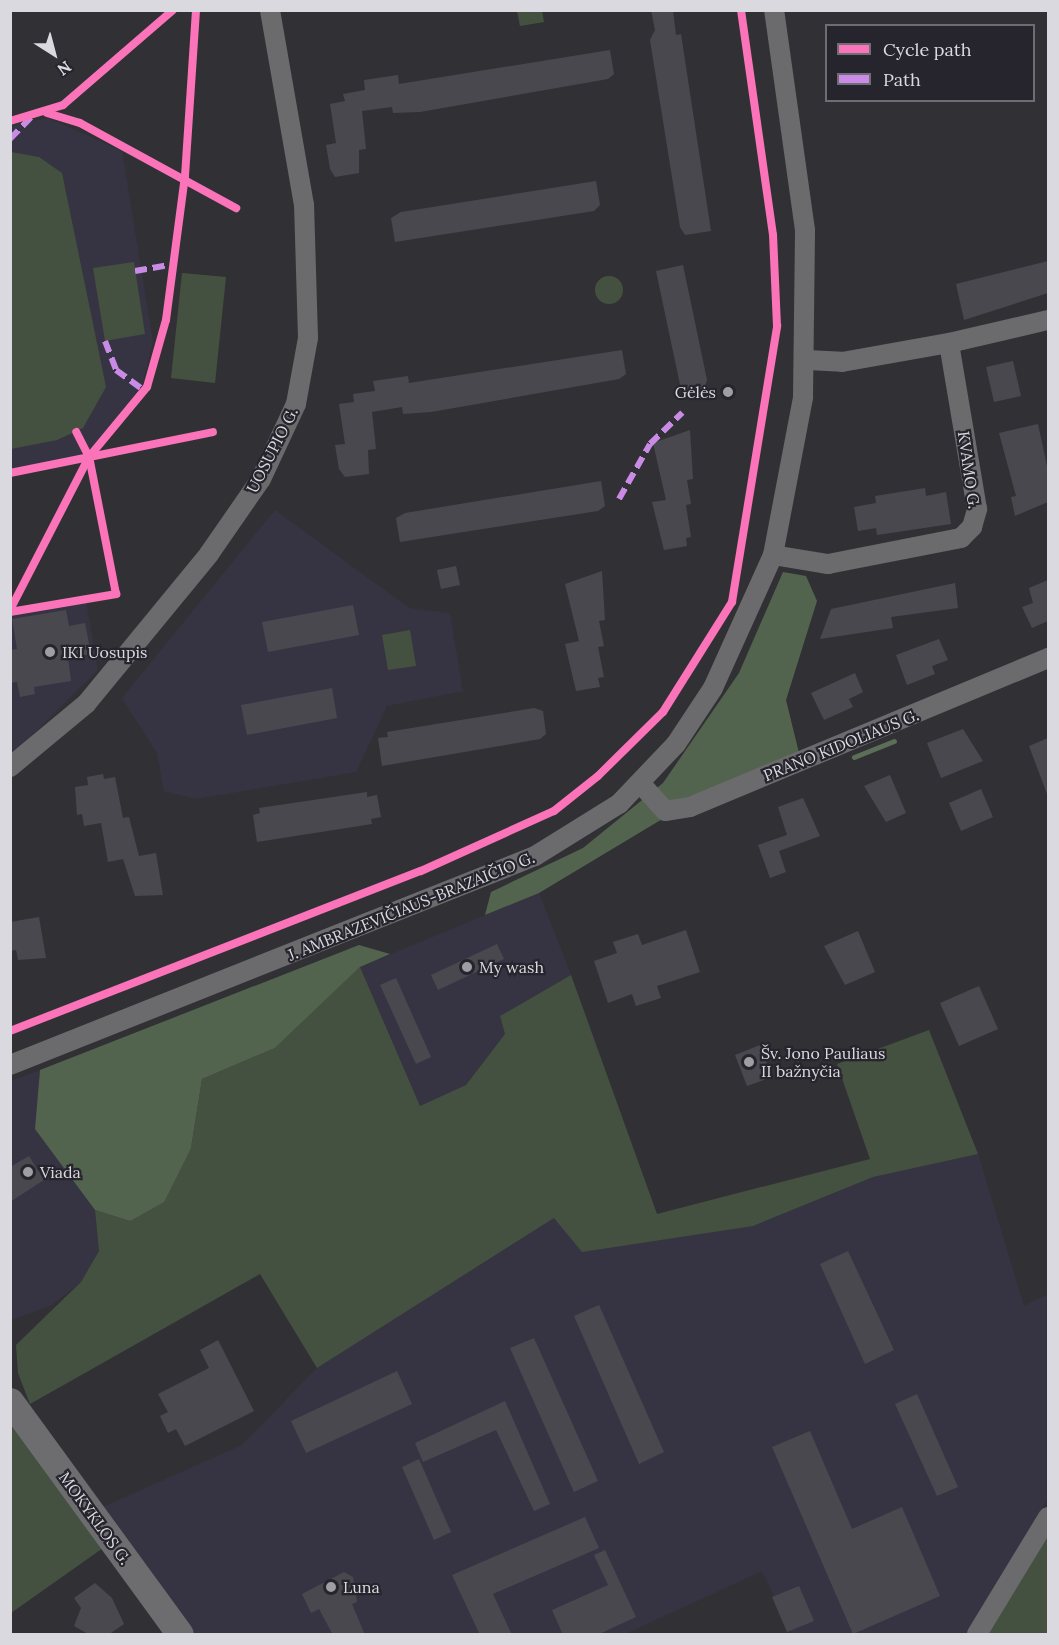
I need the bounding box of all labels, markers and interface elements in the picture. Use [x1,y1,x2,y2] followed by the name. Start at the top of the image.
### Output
[24,24,84,84] north arrow
[825,24,1035,102] legend
[883,38,972,61] text: Cycle path
[54,57,75,80] text: N
[883,68,921,91] text: Path
[675,382,716,402] place label: Gėlės
[721,385,735,399] marker: Gėlės
[242,404,302,496] street label: UOSUPIO G.
[954,430,984,510] street label: KVAMO G.
[62,642,147,662] place label: IKI Uosupis
[43,645,57,659] marker: IKI Uosupis
[761,705,921,785] street label: PRANO KIDOLIAUS G.
[285,848,537,964] street label: J. AMBRAZEVIČIAUS-BRAZAIČIO G.
[479,957,544,977] place label: My wash
[460,960,474,974] marker: My wash
[761,1043,885,1081] place label: Šv. Jono Pauliaus II bažnyčia
[742,1055,756,1069] marker: Šv. Jono Pauliaus II bažnyčia
[40,1162,81,1182] place label: Viada
[21,1165,35,1179] marker: Viada
[55,1468,135,1568] street label: MOKYKLOS G.
[343,1577,380,1597] place label: Luna
[324,1580,338,1594] marker: Luna

